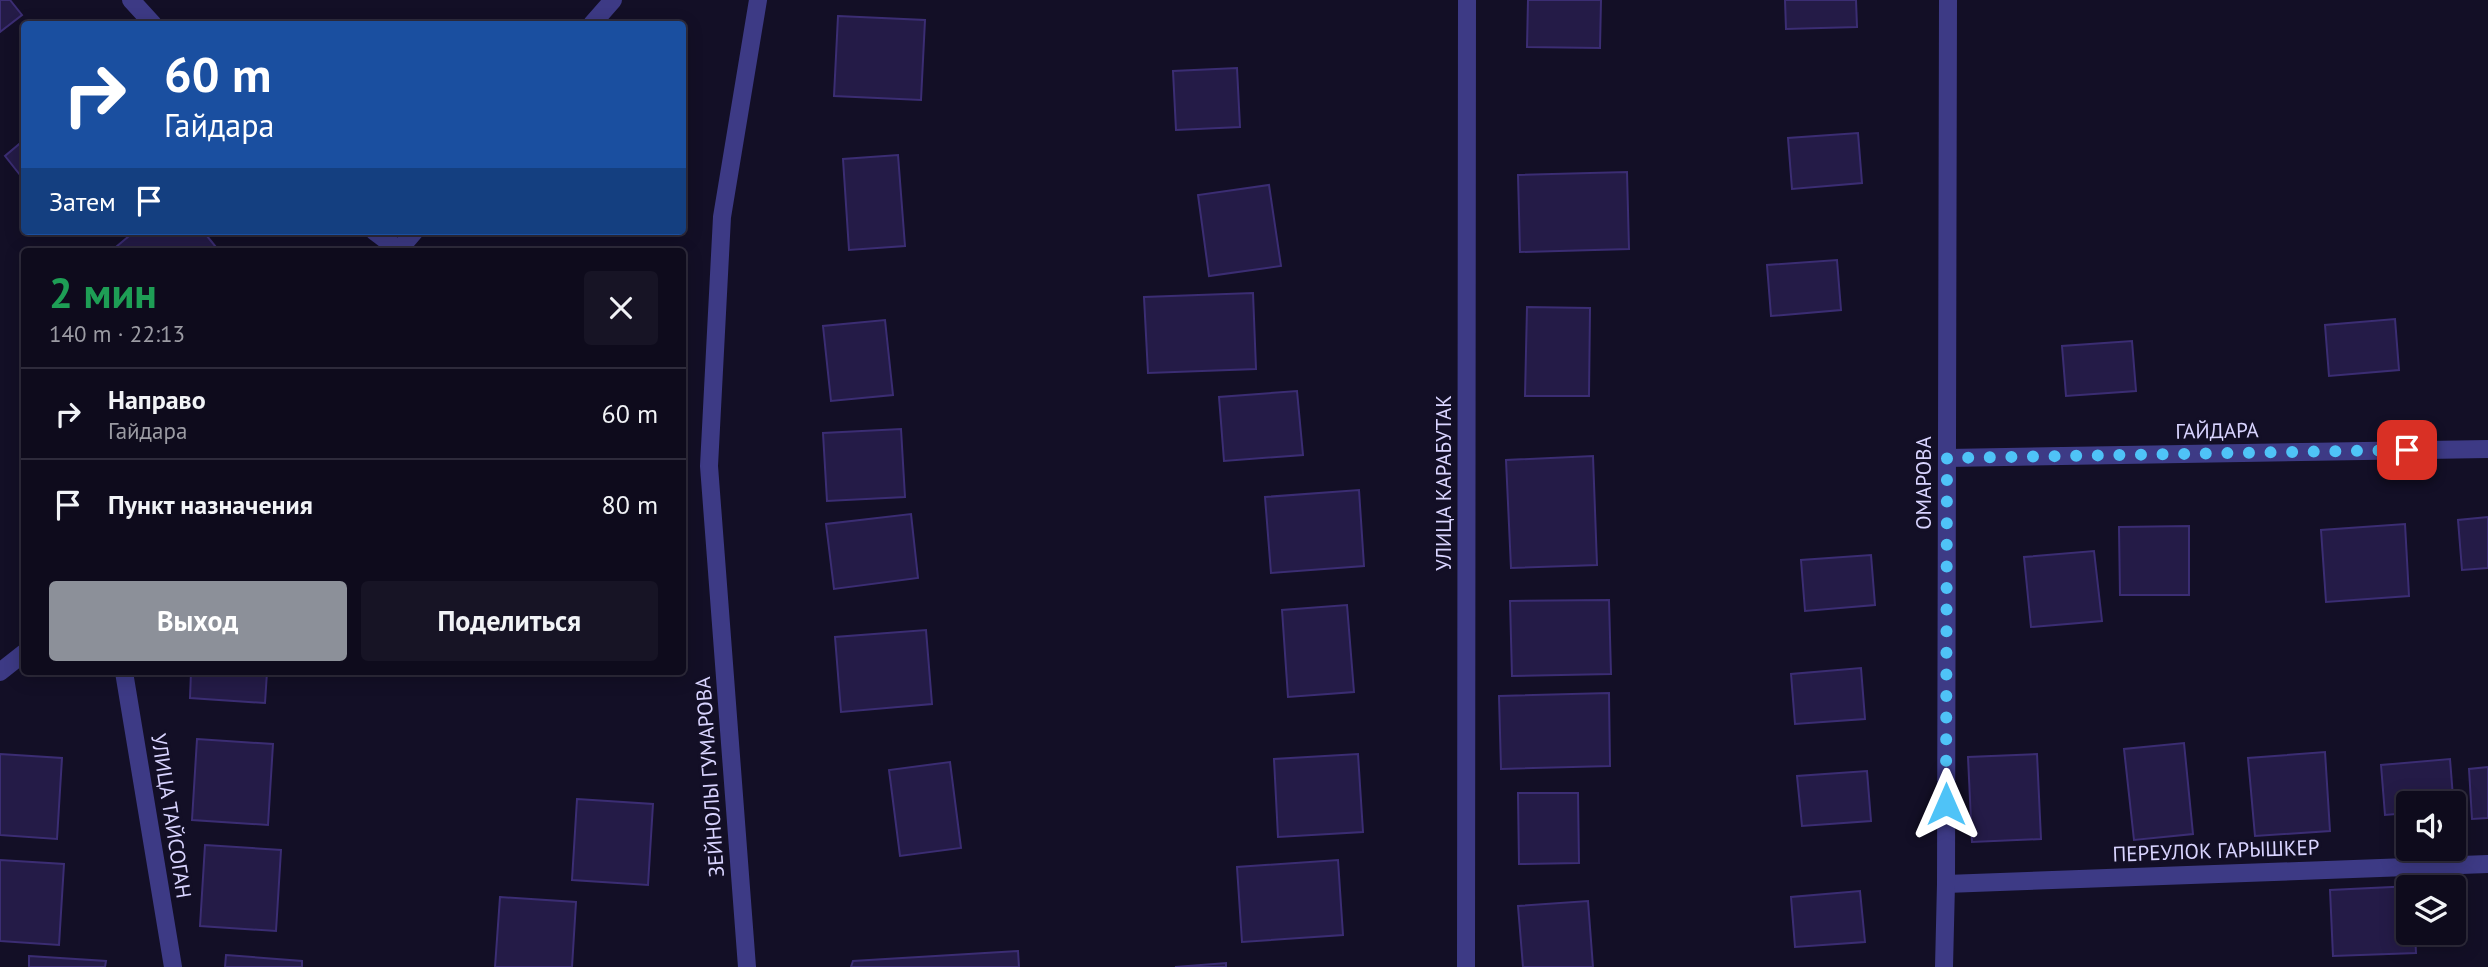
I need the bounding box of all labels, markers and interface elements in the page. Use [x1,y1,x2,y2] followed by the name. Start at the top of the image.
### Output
[164,42,271,106] text: 60 m
[49,49,140,140] icon: right
[164,104,274,146] text: Гайдара
[130,182,168,220] icon: arrive
[49,185,116,218] text: Затем
[49,265,157,320] text: 2 мин
[584,271,658,345] button: close
[49,319,185,348] text: 140 m · 22:13
[108,383,206,416] text: Направо
[49,395,87,433] icon: right
[1430,395,1457,571] street label: УЛИЦА КАРАБУТАК
[602,397,658,430] text: 60 m
[108,416,187,445] text: Гайдара
[2175,416,2260,445] street label: ГАЙДАРА
[2377,420,2437,480] pin
[2388,431,2426,469] icon: arrive
[1910,436,1937,530] street label: ОМАРОВА
[49,486,87,524] icon: arrive
[108,488,313,521] text: Пункт назначения
[602,488,658,521] text: 80 m
[49,581,347,661] button: Выход
[361,581,658,661] button: Поделиться
[689,675,730,878] street label: ЗЕЙНОЛЫ ГУМАРОВА
[145,732,198,900] street label: УЛИЦА ТАЙСОГАН
[1909,767,1983,841] position arrow
[2396,791,2466,945] map controls
[2396,791,2466,861] button: sound
[2112,833,2320,868] street label: ПЕРЕУЛОК ГАРЫШКЕР
[2396,875,2466,945] button: layers

